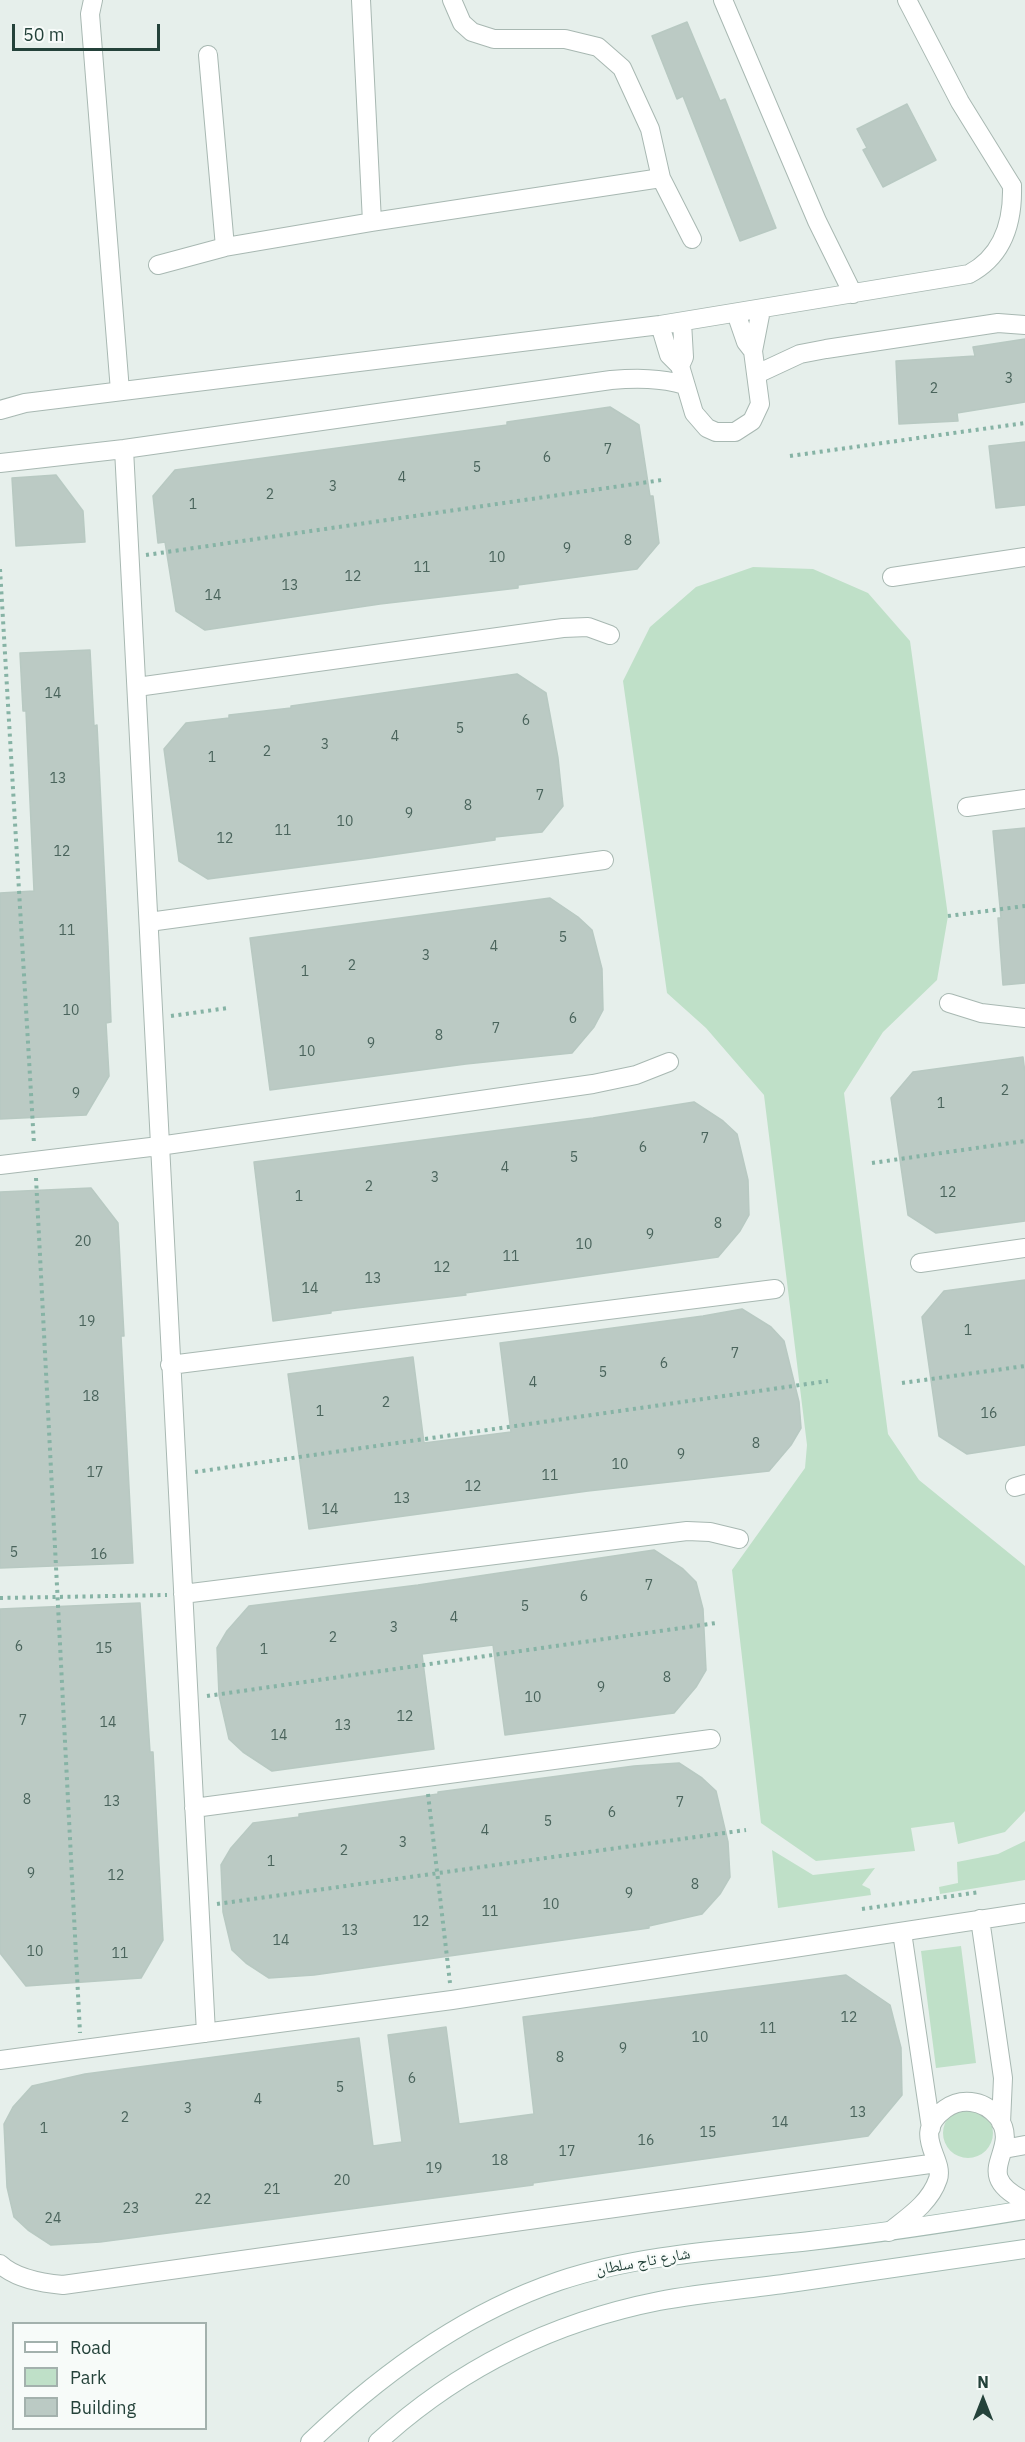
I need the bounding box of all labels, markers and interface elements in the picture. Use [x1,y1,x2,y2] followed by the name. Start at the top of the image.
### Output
[15,12,164,50] scale bar
[23,23,65,46] text: 50 m
[1005,371,1013,387] house number: 3
[930,381,938,397] house number: 2
[604,442,612,458] house number: 7
[543,450,551,466] house number: 6
[473,460,481,476] house number: 5
[398,470,406,486] house number: 4
[329,479,337,495] house number: 3
[266,487,274,503] house number: 2
[189,497,197,513] house number: 1
[624,533,632,549] house number: 8
[563,541,571,557] house number: 9
[489,550,505,566] house number: 10
[414,560,430,576] house number: 11
[345,569,361,585] house number: 12
[282,578,298,594] house number: 13
[205,588,221,604] house number: 14
[45,686,61,702] house number: 14
[522,713,530,729] house number: 6
[456,721,464,737] house number: 5
[391,729,399,745] house number: 4
[321,737,329,753] house number: 3
[263,744,271,760] house number: 2
[208,750,216,766] house number: 1
[50,771,66,787] house number: 13
[536,788,544,804] house number: 7
[464,798,472,814] house number: 8
[405,806,413,822] house number: 9
[337,814,353,830] house number: 10
[275,823,291,839] house number: 11
[217,831,233,847] house number: 12
[54,844,70,860] house number: 12
[59,923,75,939] house number: 11
[559,930,567,946] house number: 5
[490,939,498,955] house number: 4
[422,948,430,964] house number: 3
[348,958,356,974] house number: 2
[301,964,309,980] house number: 1
[63,1003,79,1019] house number: 10
[569,1011,577,1027] house number: 6
[492,1021,500,1037] house number: 7
[435,1028,443,1044] house number: 8
[367,1036,375,1052] house number: 9
[299,1044,315,1060] house number: 10
[1001,1083,1009,1099] house number: 2
[72,1086,80,1102] house number: 9
[937,1096,945,1112] house number: 1
[701,1131,709,1147] house number: 7
[639,1140,647,1156] house number: 6
[570,1150,578,1166] house number: 5
[501,1160,509,1176] house number: 4
[431,1170,439,1186] house number: 3
[365,1179,373,1195] house number: 2
[940,1185,956,1201] house number: 12
[295,1189,303,1205] house number: 1
[714,1216,722,1232] house number: 8
[646,1227,654,1243] house number: 9
[75,1234,91,1250] house number: 20
[576,1237,592,1253] house number: 10
[503,1249,519,1265] house number: 11
[434,1260,450,1276] house number: 12
[365,1271,381,1287] house number: 13
[302,1281,318,1297] house number: 14
[79,1314,95,1330] house number: 19
[964,1323,972,1339] house number: 1
[731,1346,739,1362] house number: 7
[660,1356,668,1372] house number: 6
[599,1365,607,1381] house number: 5
[529,1375,537,1391] house number: 4
[83,1389,99,1405] house number: 18
[382,1395,390,1411] house number: 2
[316,1404,324,1420] house number: 1
[981,1406,997,1422] house number: 16
[752,1436,760,1452] house number: 8
[677,1447,685,1463] house number: 9
[612,1457,628,1473] house number: 10
[87,1465,103,1481] house number: 17
[542,1468,558,1484] house number: 11
[465,1479,481,1495] house number: 12
[394,1491,410,1507] house number: 13
[322,1502,338,1518] house number: 14
[10,1545,18,1561] house number: 5
[91,1547,107,1563] house number: 16
[645,1578,653,1594] house number: 7
[580,1589,588,1605] house number: 6
[521,1599,529,1615] house number: 5
[450,1610,458,1626] house number: 4
[390,1620,398,1636] house number: 3
[329,1630,337,1646] house number: 2
[15,1639,23,1655] house number: 6
[96,1641,112,1657] house number: 15
[260,1642,268,1658] house number: 1
[663,1670,671,1686] house number: 8
[597,1680,605,1696] house number: 9
[525,1690,541,1706] house number: 10
[397,1709,413,1725] house number: 12
[19,1713,27,1729] house number: 7
[100,1715,116,1731] house number: 14
[335,1718,351,1734] house number: 13
[271,1728,287,1744] house number: 14
[23,1792,31,1808] house number: 8
[104,1794,120,1810] house number: 13
[676,1795,684,1811] house number: 7
[608,1805,616,1821] house number: 6
[544,1814,552,1830] house number: 5
[481,1823,489,1839] house number: 4
[399,1835,407,1851] house number: 3
[340,1843,348,1859] house number: 2
[267,1854,275,1870] house number: 1
[27,1866,35,1882] house number: 9
[108,1868,124,1884] house number: 12
[691,1877,699,1893] house number: 8
[625,1886,633,1902] house number: 9
[543,1897,559,1913] house number: 10
[482,1904,498,1920] house number: 11
[413,1914,429,1930] house number: 12
[342,1923,358,1939] house number: 13
[273,1933,289,1949] house number: 14
[27,1944,43,1960] house number: 10
[112,1946,128,1962] house number: 11
[841,2010,857,2026] house number: 12
[760,2021,776,2037] house number: 11
[692,2030,708,2046] house number: 10
[619,2041,627,2057] house number: 9
[556,2050,564,2066] house number: 8
[408,2071,416,2087] house number: 6
[336,2080,344,2096] house number: 5
[254,2092,262,2108] house number: 4
[184,2101,192,2117] house number: 3
[850,2105,866,2121] house number: 13
[121,2110,129,2126] house number: 2
[772,2115,788,2131] house number: 14
[40,2121,48,2137] house number: 1
[700,2125,716,2141] house number: 15
[638,2133,654,2149] house number: 16
[559,2144,575,2160] house number: 17
[492,2153,508,2169] house number: 18
[426,2161,442,2177] house number: 19
[334,2173,350,2189] house number: 20
[264,2182,280,2198] house number: 21
[195,2192,211,2208] house number: 22
[123,2201,139,2217] house number: 23
[45,2211,61,2227] house number: 24
[594,2244,692,2280] street label: شارع تاج سلطان
[12,2322,207,2430] legend
[70,2336,111,2359] text: Road
[70,2366,106,2389] text: Park
[953,2370,1013,2430] north arrow
[977,2372,989,2392] text: N
[70,2396,136,2419] text: Building

